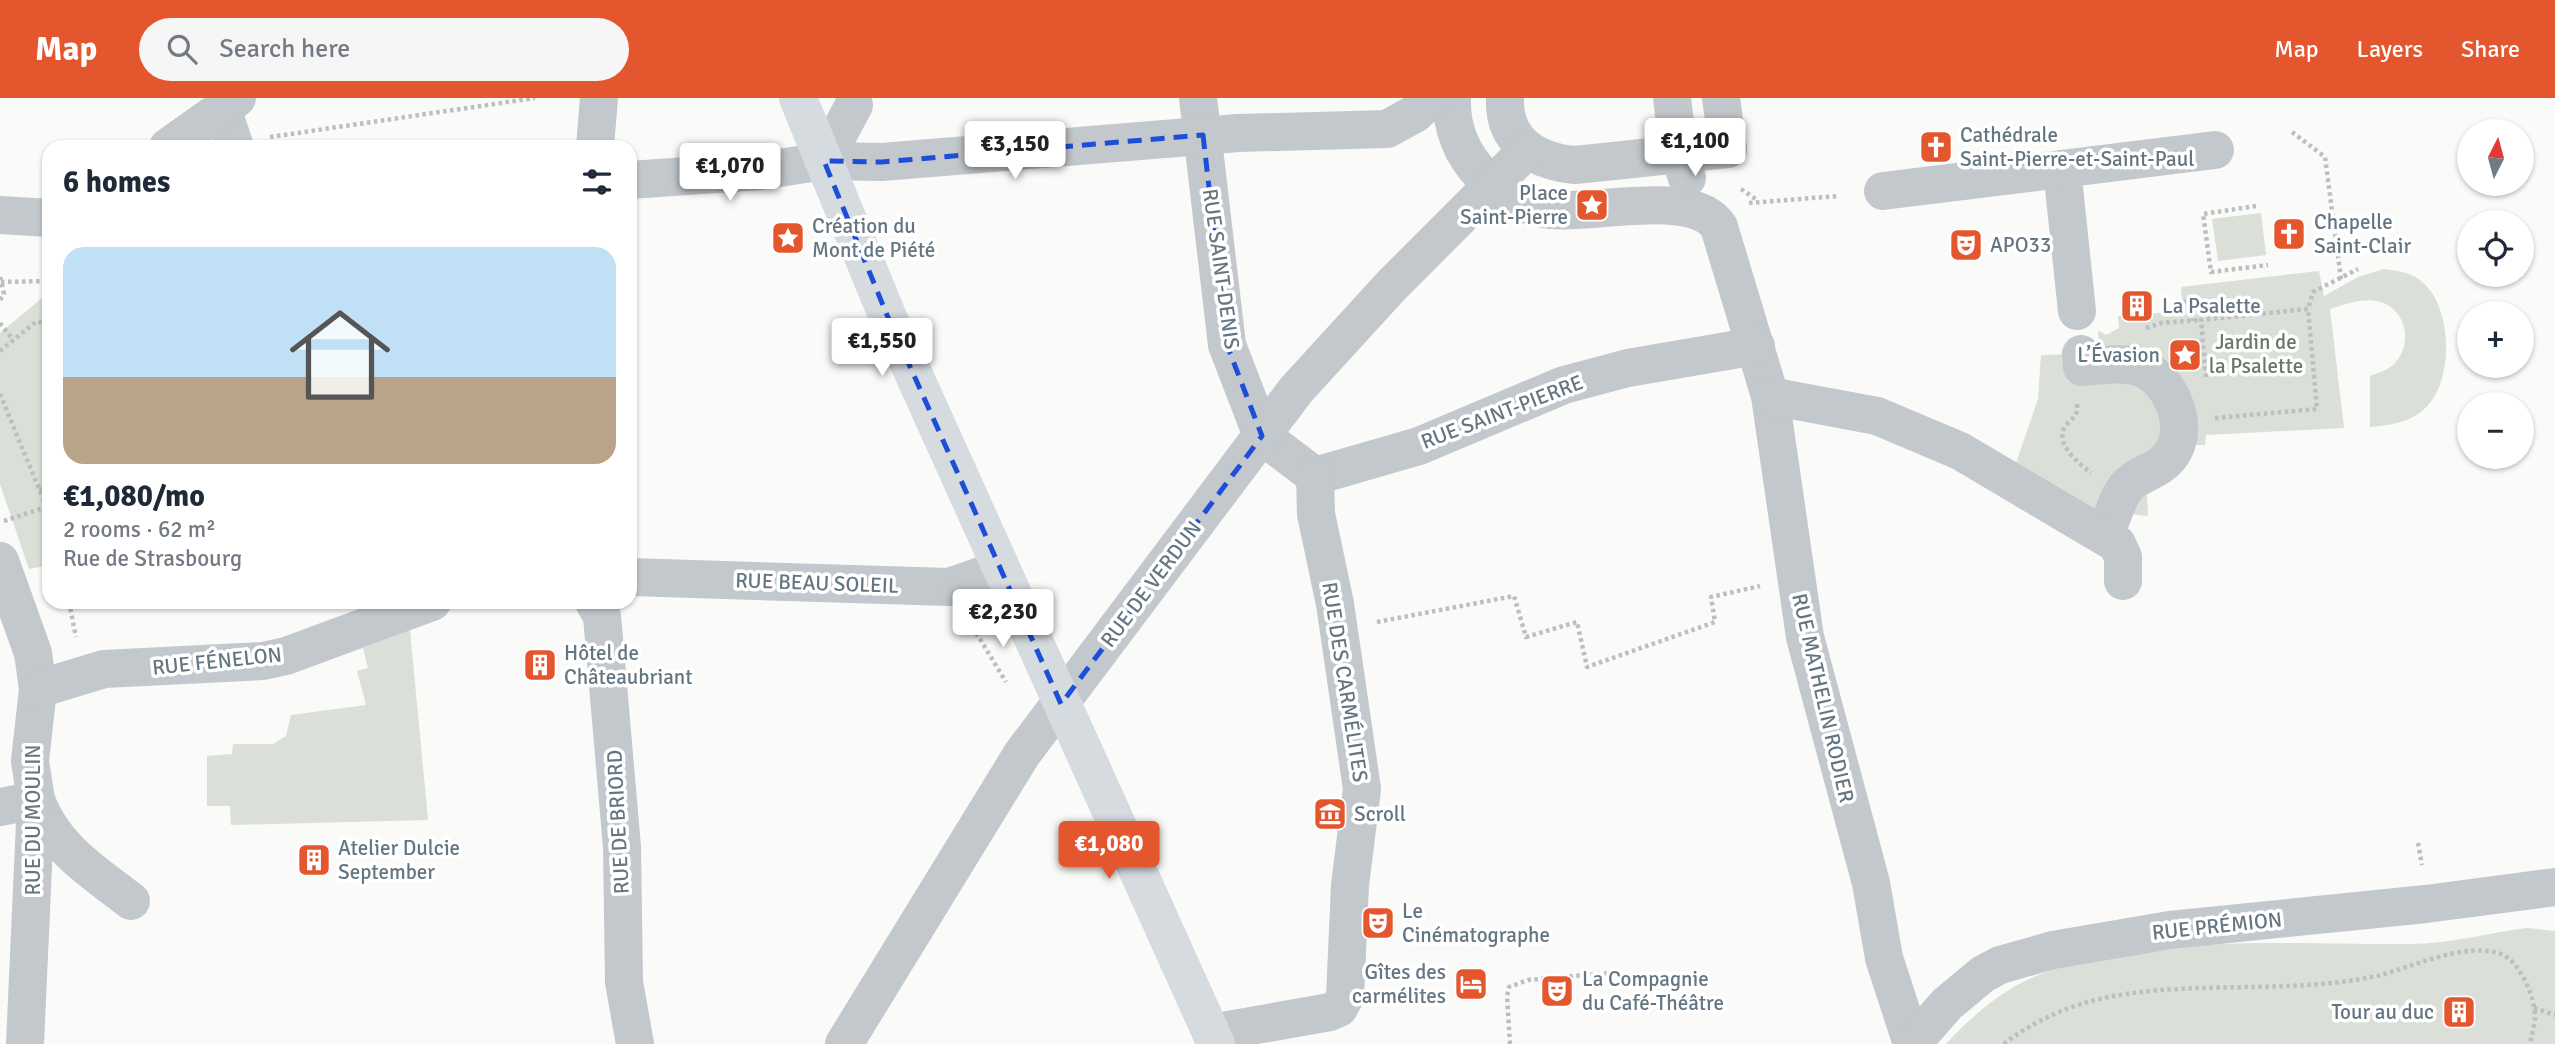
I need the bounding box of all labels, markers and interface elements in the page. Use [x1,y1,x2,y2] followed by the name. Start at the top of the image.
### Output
[139,18,629,81] search box
[35,29,97,70] text: Map
[163,30,201,68] icon: search
[219,33,350,65] text: Search here
[2274,34,2319,64] text: Map
[2357,34,2423,64] text: Layers
[2461,34,2520,64] text: Share
[1638,118,1752,178] pin: €1,100
[2457,119,2534,196] north arrow
[2457,119,2534,469] map controls
[958,122,1072,181] pin: €3,150
[1960,122,2194,172] place label: Cathédrale Saint-Pierre-et-Saint-Paul
[1661,126,1729,155] text: €1,100
[1917,128,1955,166] church icon: Cathédrale Saint-Pierre-et-Saint-Paul
[981,129,1049,158] text: €3,150
[673,144,787,203] pin: €1,070
[696,151,764,180] text: €1,070
[578,163,616,201] icon: filters
[63,164,170,201] text: 6 homes
[1460,180,1568,230] place label: Place Saint-Pierre
[1573,186,1611,224] place icon: Place Saint-Pierre
[1197,187,1245,351] street label: RUE SAINT-DENIS
[2314,209,2411,259] place label: Chapelle Saint-Clair
[2457,210,2534,287] button: locate
[812,213,935,263] place label: Création du Mont de Piété
[2270,215,2308,253] church icon: Chapelle Saint-Clair
[769,219,807,257] place icon: Création du Mont de Piété
[1947,226,1985,264] theatre icon: APO33
[1990,232,2051,258] place label: APO33
[2118,287,2156,325] building icon: La Psalette
[277,292,403,418] icon: home
[2162,293,2261,319] place label: La Psalette
[2457,301,2534,378] button: +
[825,318,939,378] pin: €1,550
[848,326,916,355] text: €1,550
[2209,329,2303,379] park label: Jardin de la Psalette
[2166,336,2204,374] place icon: L’Évasion
[2077,342,2160,368] place label: L’Évasion
[1417,369,1587,455] street label: RUE SAINT-PIERRE
[2457,392,2534,469] button: −
[63,478,205,515] text: €1,080/mo
[63,515,216,544] text: 2 rooms · 62 m²
[1095,516,1207,652] street label: RUE DE VERDUN
[63,544,242,573] text: Rue de Strasbourg
[735,567,899,599] street label: RUE BEAU SOLEIL
[1316,580,1374,784] street label: RUE DES CARMÉLITES
[946,589,1060,649] pin: €2,230
[1786,591,1860,805] street label: RUE MATHELIN RODIER
[969,597,1037,626] text: €2,230
[564,640,693,690] place label: Hôtel de Châteaubriant
[151,641,283,681] street label: RUE FÉNELON
[521,646,559,684] building icon: Hôtel de Châteaubriant
[20,744,46,896] street label: RUE DU MOULIN
[601,749,635,895] street label: RUE DE BRIORD
[1311,795,1349,833] museum icon: Scroll
[1354,801,1406,827] place label: Scroll
[1052,822,1166,881] pin: €1,080
[1075,829,1143,858] text: €1,080
[338,835,460,885] place label: Atelier Dulcie September
[295,841,333,879] building icon: Atelier Dulcie September
[1402,898,1550,948] place label: Le Cinématographe
[1359,904,1397,942] theatre icon: Le Cinématographe
[2151,906,2283,946] street label: RUE PRÉMION
[1352,959,1446,1009] place label: Gîtes des carmélites
[1452,965,1490,1003] hotel icon: Gîtes des carmélites
[1582,966,1724,1016] place label: La Compagnie du Café-Théâtre
[1538,972,1576,1010] theatre icon: La Compagnie du Café-Théâtre
[2440,993,2478,1031] building icon: Tour au duc
[2331,999,2434,1025] place label: Tour au duc

